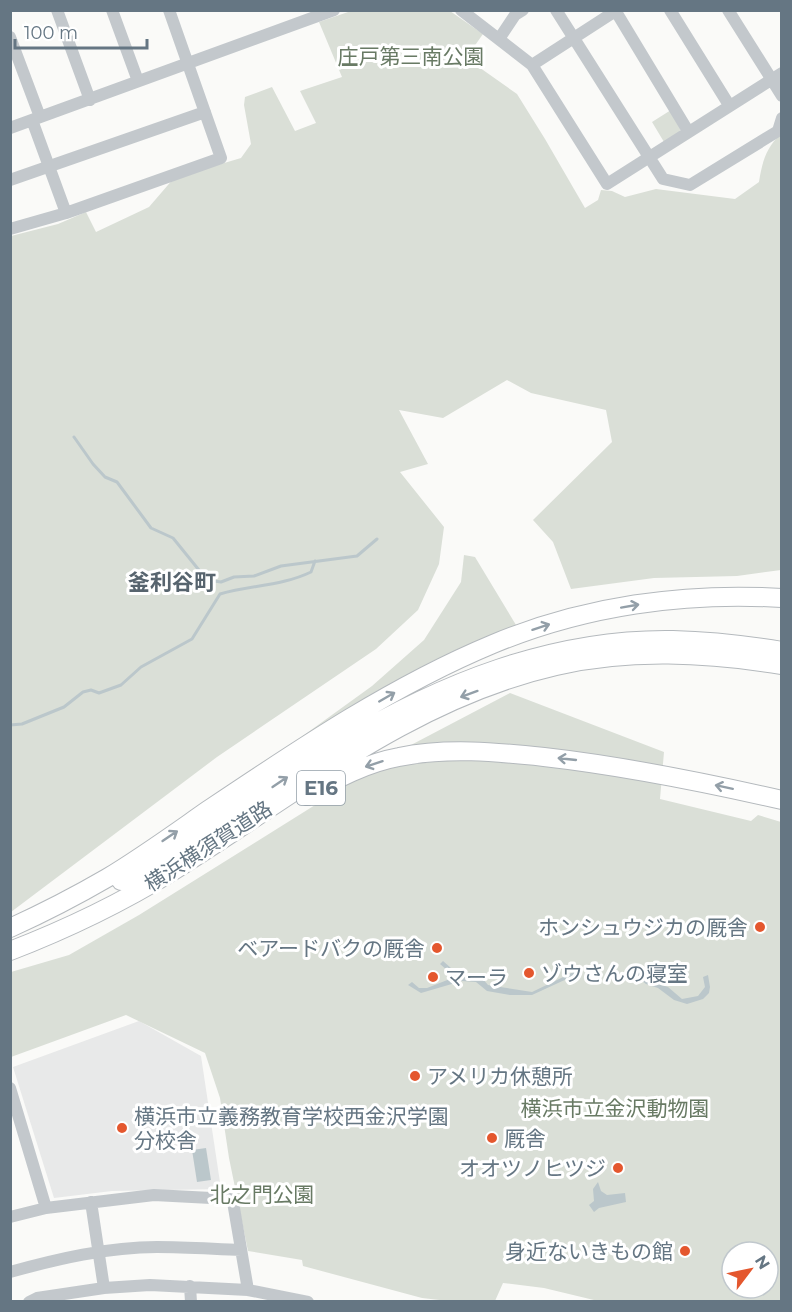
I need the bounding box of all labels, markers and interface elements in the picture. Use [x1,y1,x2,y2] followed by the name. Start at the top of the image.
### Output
[15,12,147,50] scale bar
[24,22,78,44] text: 100 m
[338,44,485,69] park label: 庄戸第三南公園
[128,569,216,596] district label: 釜利谷町
[619,600,639,611] one-way arrow
[531,621,550,632] one-way arrow
[460,689,479,700] one-way arrow
[378,691,395,703] one-way arrow
[557,754,577,765] one-way arrow
[365,760,384,771] one-way arrow
[297,771,345,805] road number: E16
[271,776,288,788] one-way arrow
[715,781,735,792] one-way arrow
[140,795,276,897] street label: 横浜横須賀道路
[161,830,178,842] one-way arrow
[538,915,748,940] place label: ホンシュウジカの厩舎
[753,920,767,934] marker: ホンシュウジカの厩舎
[237,936,425,961] place label: ベアードバクの厩舎
[430,941,444,955] marker: ベアードバクの厩舎
[541,961,688,986] place label: ゾウさんの寝室
[445,965,508,990] place label: マーラ
[522,966,536,980] marker: ゾウさんの寝室
[426,970,440,984] marker: マーラ
[427,1064,573,1089] place label: アメリカ休憩所
[408,1069,422,1083] marker: アメリカ休憩所
[521,1096,710,1121] park label: 横浜市立金沢動物園
[134,1104,449,1153] place label: 横浜市立義務教育学校西金沢学園 分校舎
[115,1121,129,1135] marker: 横浜市立義務教育学校西金沢学園 分校舎
[504,1126,546,1151] place label: 厩舎
[485,1131,499,1145] marker: 厩舎
[459,1156,606,1181] place label: オオツノヒツジ
[611,1161,625,1175] marker: オオツノヒツジ
[210,1182,315,1207] park label: 北之門公園
[505,1239,673,1264] place label: 身近ないきもの館
[720,1240,780,1300] north arrow
[678,1244,692,1258] marker: 身近ないきもの館
[751,1252,774,1273] text: N

